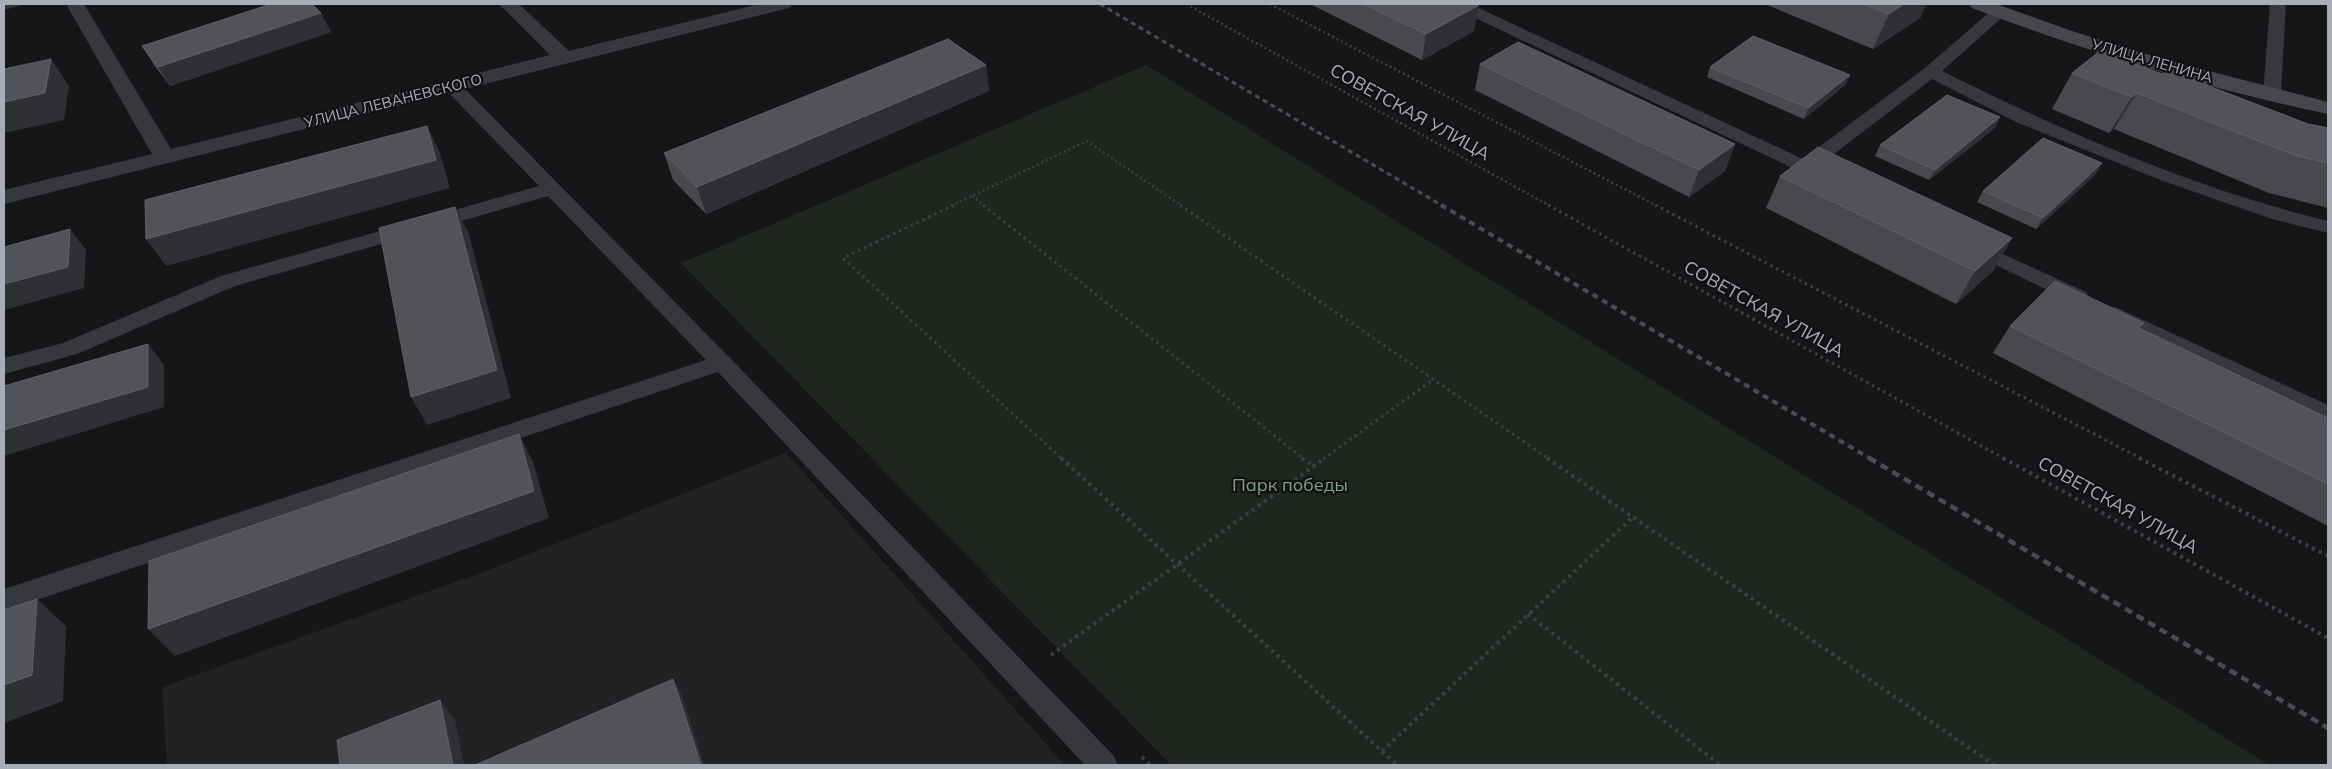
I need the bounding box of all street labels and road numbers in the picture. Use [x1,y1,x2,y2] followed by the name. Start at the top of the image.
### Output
[2088,34,2215,87] street label: УЛИЦА ЛЕНИНА
[1326,58,1494,165] street label: СОВЕТСКАЯ УЛИЦА
[301,69,484,132] street label: УЛИЦА ЛЕВАНЕВСКОГО
[1680,255,1848,362] street label: СОВЕТСКАЯ УЛИЦА
[2034,451,2202,558] street label: СОВЕТСКАЯ УЛИЦА

